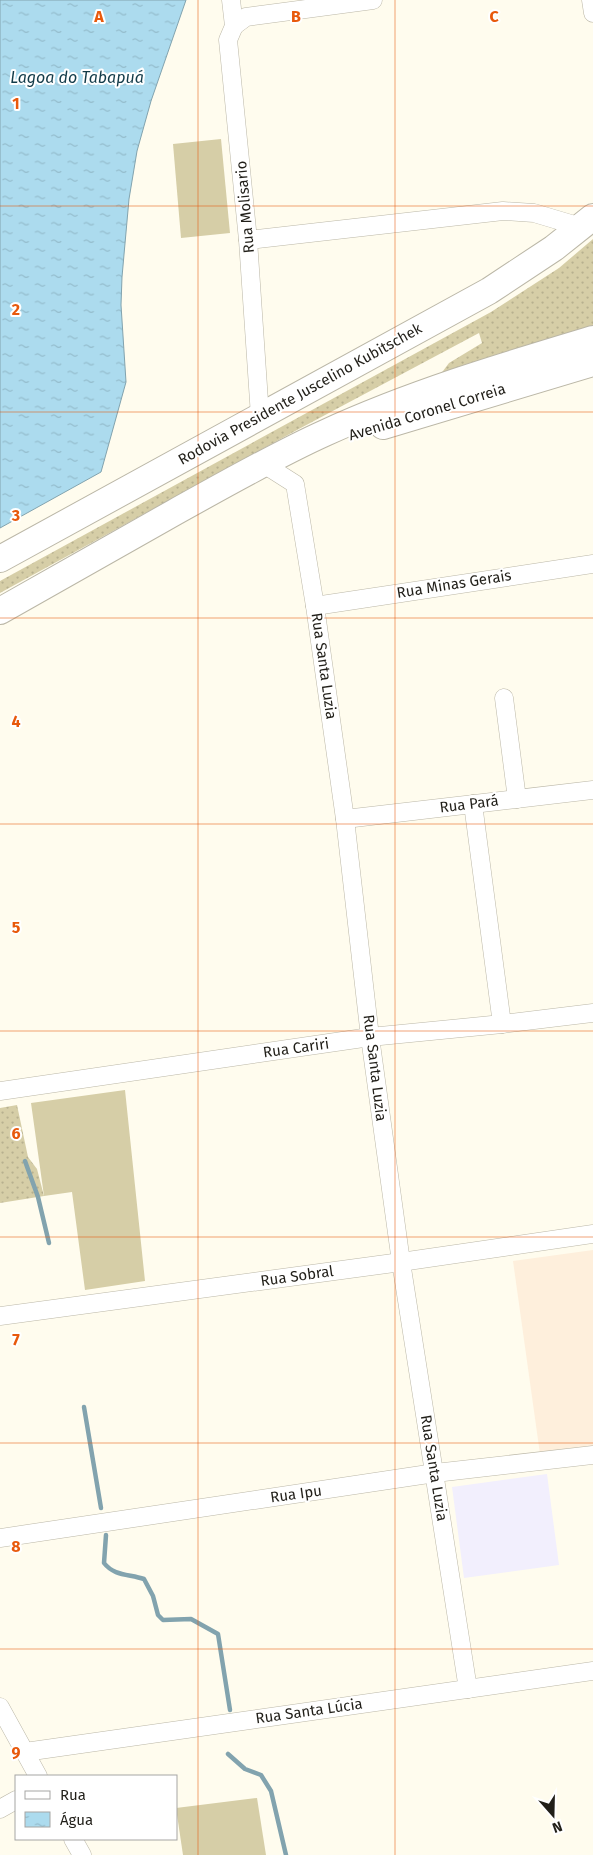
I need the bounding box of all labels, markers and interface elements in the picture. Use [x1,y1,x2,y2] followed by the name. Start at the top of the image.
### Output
[93,7,104,26] text: A
[291,7,301,26] text: B
[489,7,499,26] text: C
[10,68,144,87] water label: Lagoa do Tabapuá
[12,94,20,113] text: 1
[232,160,258,254] street label: Rua Molisario
[12,300,20,319] text: 2
[175,319,425,469] street label: Rodovia Presidente Juscelino Kubitschek
[346,380,508,444] street label: Avenida Coronel Correia
[11,506,20,525] text: 3
[395,566,513,602] street label: Rua Minas Gerais
[308,612,340,720] street label: Rua Santa Luzia
[11,712,21,731] text: 4
[438,791,500,817] street label: Rua Pará
[12,918,21,937] text: 5
[360,1014,390,1122] street label: Rua Santa Luzia
[262,1034,330,1062] street label: Rua Cariri
[11,1124,21,1143] text: 6
[259,1262,335,1290] street label: Rua Sobral
[12,1330,20,1349] text: 7
[417,1414,451,1522] street label: Rua Santa Luzia
[269,1481,323,1507] street label: Rua Ipu
[11,1537,21,1556] text: 8
[254,1695,364,1727] street label: Rua Santa Lúcia
[12,1743,21,1762] text: 9
[15,1775,178,1840] legend
[60,1786,86,1804] text: Rua
[528,1790,578,1840] north arrow
[60,1811,93,1829] text: Água
[550,1817,565,1836] text: N

